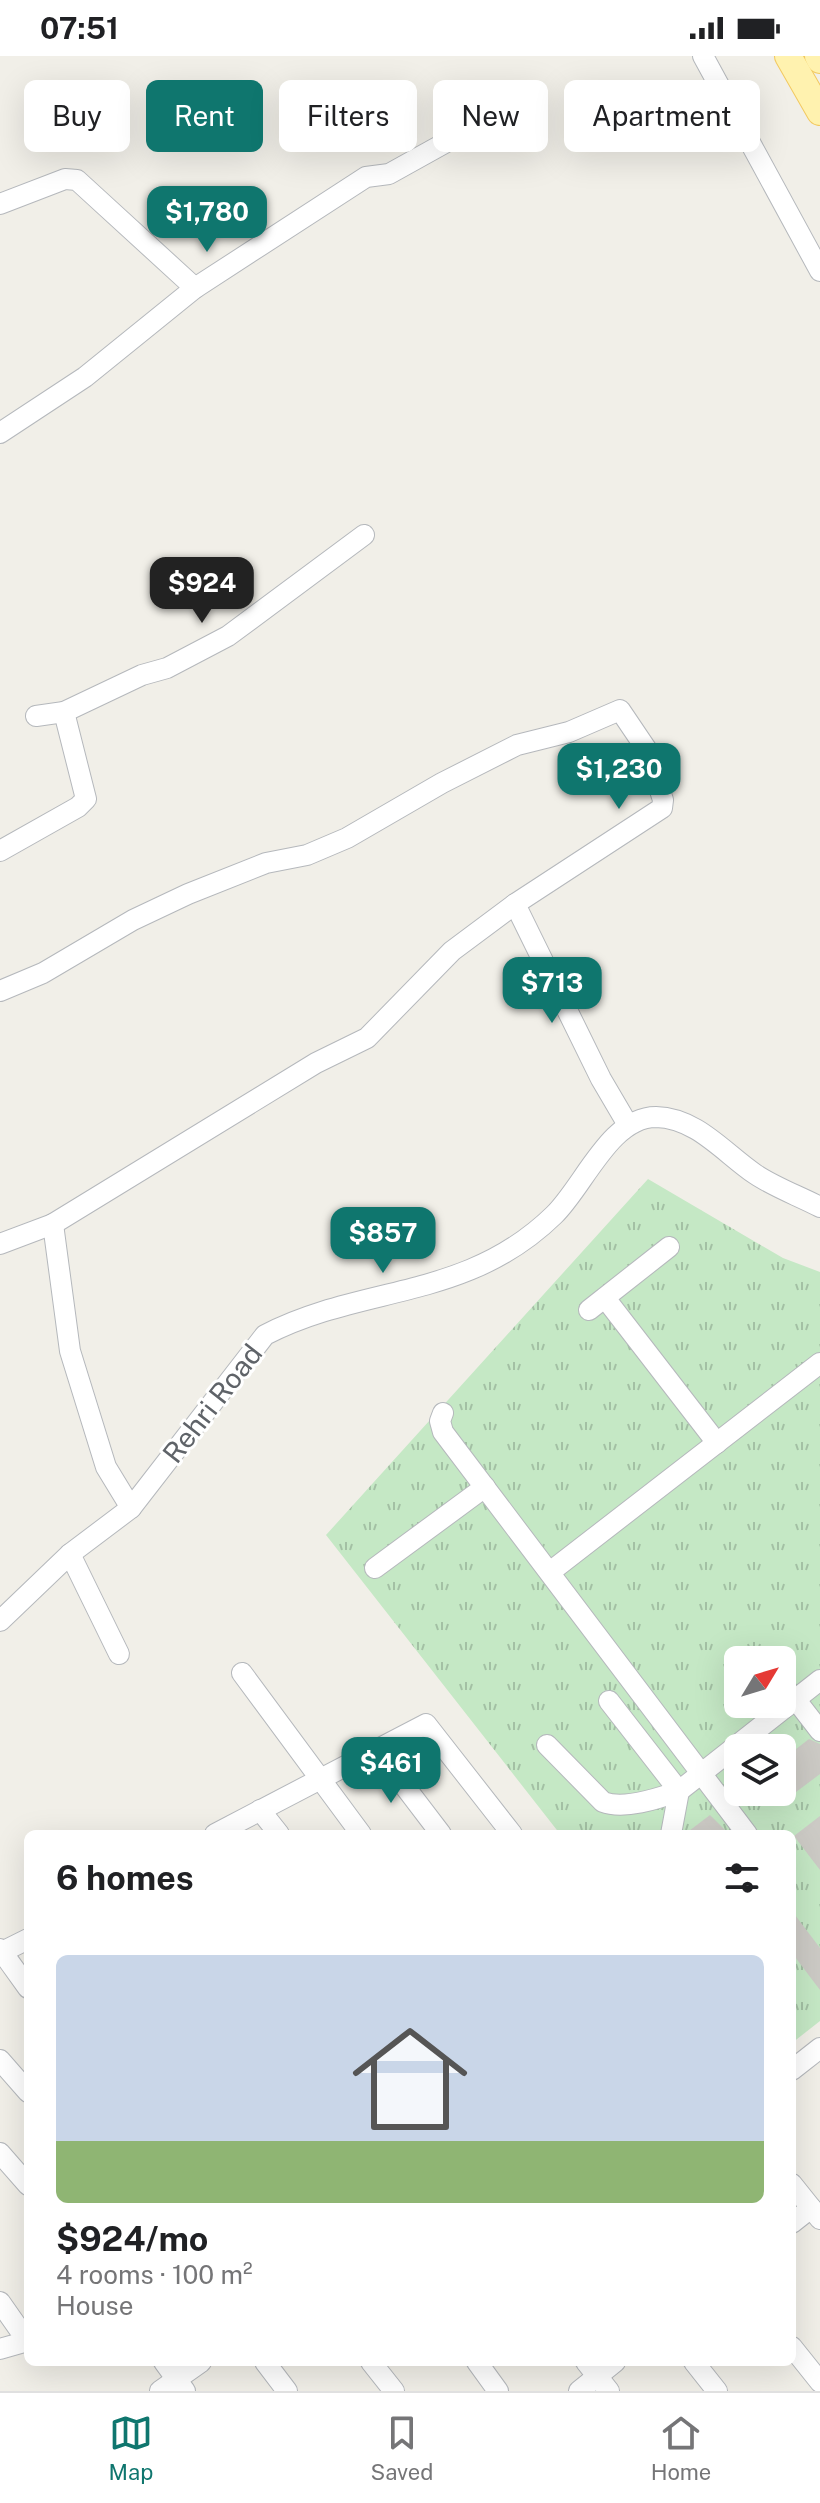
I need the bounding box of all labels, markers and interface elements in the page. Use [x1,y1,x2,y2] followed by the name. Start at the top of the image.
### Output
[40,10,119,46] text: 07:51
[24,80,130,152] chip: Buy
[146,80,263,152] chip: Rent
[279,80,417,152] chip: Filters
[433,80,548,152] chip: New
[564,80,760,152] chip: Apartment
[142,186,272,254] pin: $1,780
[165,196,249,227] text: $1,780
[155,557,249,625] pin: $924
[168,567,236,598] text: $924
[554,743,684,811] pin: $1,230
[575,753,663,784] text: $1,230
[505,957,599,1025] pin: $713
[521,967,583,998] text: $713
[336,1207,430,1275] pin: $857
[349,1217,417,1248] text: $857
[155,1337,269,1469] street label: Rehri Road
[724,1646,796,1718] north arrow
[724,1646,796,1806] map controls
[724,1734,796,1806] button: layers
[344,1737,438,1805] pin: $461
[359,1747,423,1778] text: $461
[720,1856,764,1900] icon: filters
[56,1858,194,1898] text: 6 homes
[338,2007,482,2151] icon: home
[56,2219,208,2259] text: $924/mo
[56,2259,252,2290] text: 4 rooms · 100 m²
[56,2290,133,2321] text: House
[109,2411,153,2485] tab: Map
[371,2411,433,2485] tab: Saved
[651,2411,711,2485] tab: Home

